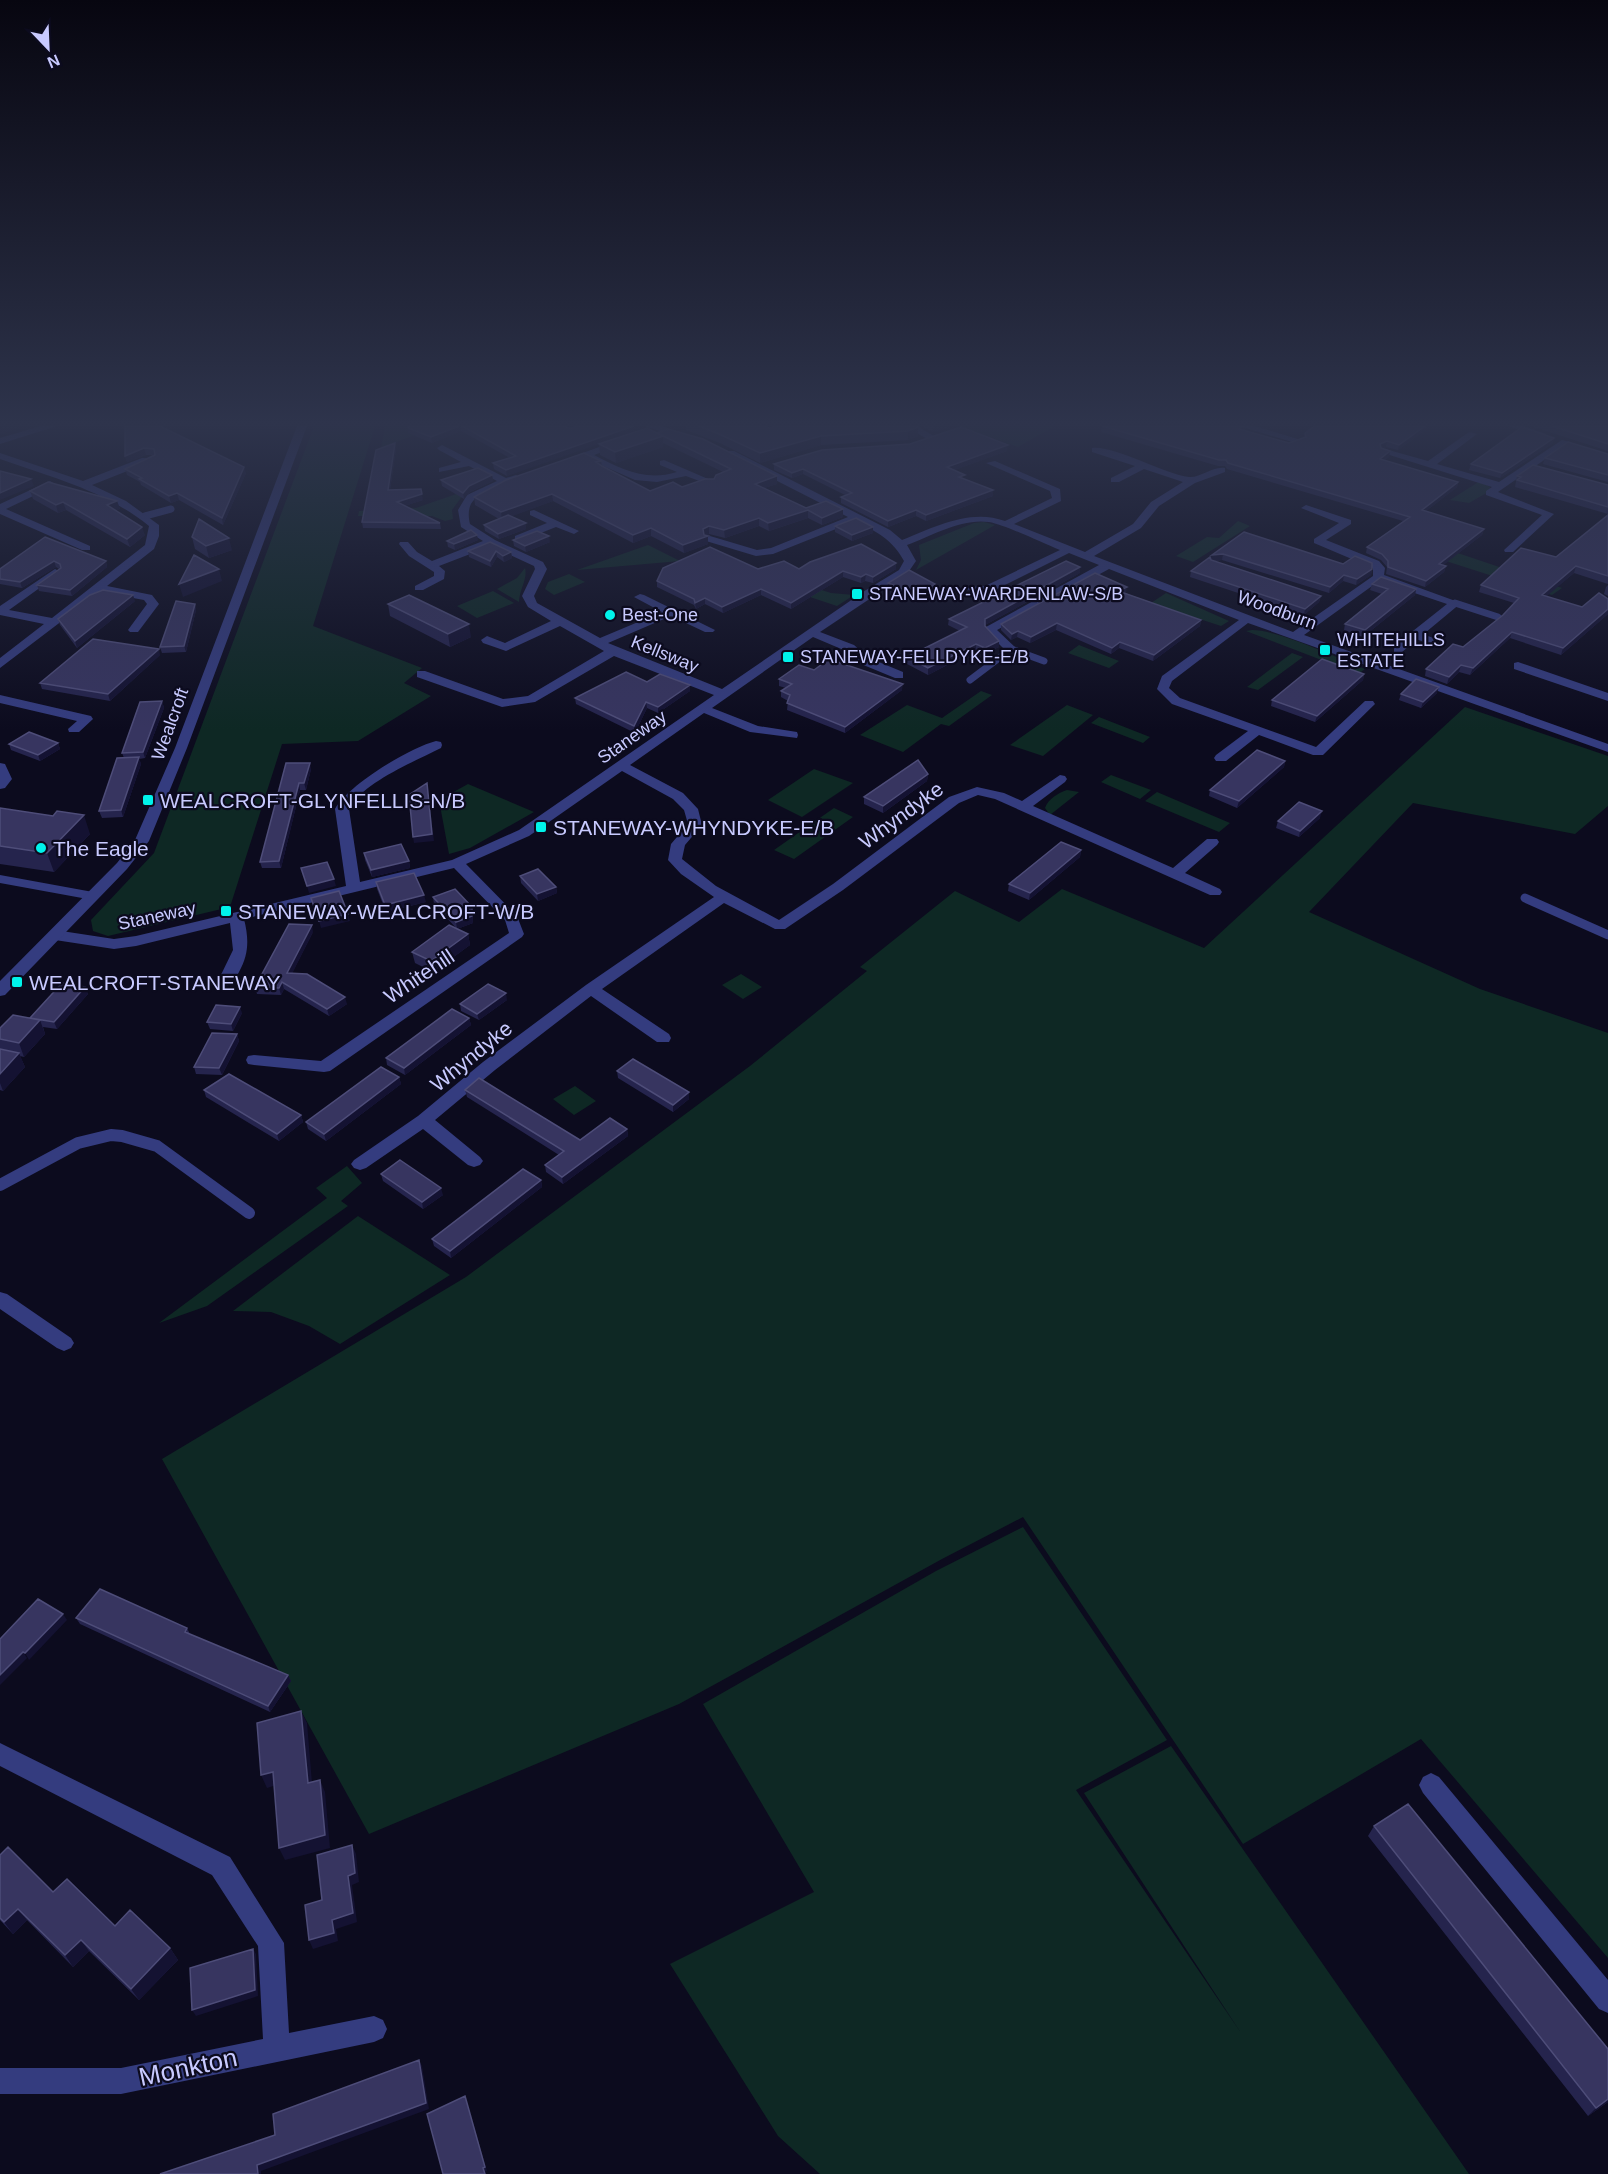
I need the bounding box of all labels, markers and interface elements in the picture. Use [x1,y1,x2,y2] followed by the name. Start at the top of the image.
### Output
[18,18,78,78] north arrow
[45,51,62,71] text: N
[869,584,1123,604] place label: STANEWAY-WARDENLAW-S/B
[1235,586,1319,634] street label: Woodburn
[850,587,864,601] marker: STANEWAY-WARDENLAW-S/B
[622,605,698,625] place label: Best-One
[603,608,617,622] marker: Best-One
[1337,630,1445,671] place label: WHITEHILLS ESTATE
[628,631,702,677] street label: Kellsway
[1318,643,1332,657] marker: WHITEHILLS ESTATE
[800,647,1029,667] place label: STANEWAY-FELLDYKE-E/B
[781,650,795,664] marker: STANEWAY-FELLDYKE-E/B
[148,685,192,763] street label: Wealcroft
[594,706,670,768] street label: Staneway
[855,777,947,853] street label: Whyndyke
[160,789,465,812] place label: WEALCROFT-GLYNFELLIS-N/B
[141,793,155,807] marker: WEALCROFT-GLYNFELLIS-N/B
[553,816,834,839] place label: STANEWAY-WHYNDYKE-E/B
[534,820,548,834] marker: STANEWAY-WHYNDYKE-E/B
[53,837,149,860] place label: The Eagle
[34,841,48,855] marker: The Eagle
[116,898,198,934] street label: Staneway
[238,900,534,923] place label: STANEWAY-WEALCROFT-W/B
[219,904,233,918] marker: STANEWAY-WEALCROFT-W/B
[380,944,458,1008] street label: Whitehill
[29,971,281,994] place label: WEALCROFT-STANEWAY
[10,975,24,989] marker: WEALCROFT-STANEWAY
[426,1016,516,1096] street label: Whyndyke
[136,2042,240,2092] street label: Monkton

